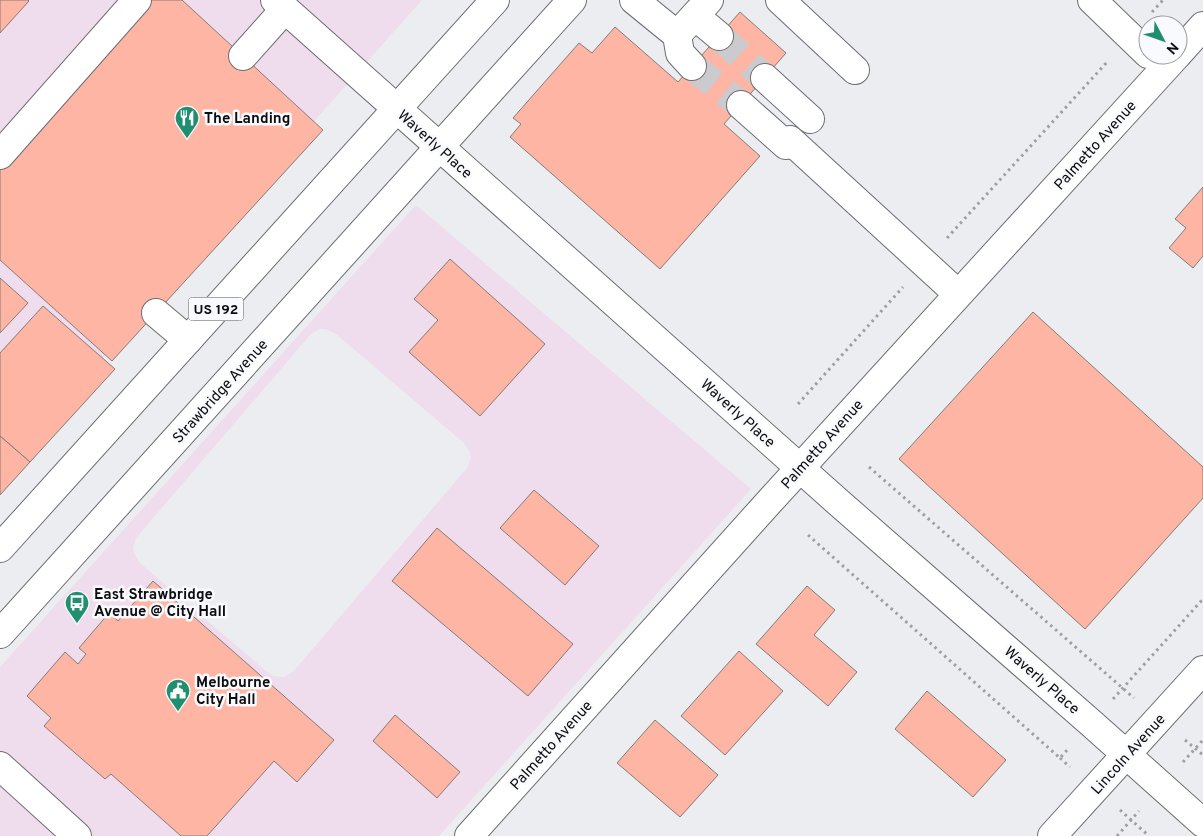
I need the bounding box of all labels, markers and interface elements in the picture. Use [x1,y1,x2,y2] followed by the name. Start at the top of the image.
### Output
[1138,15,1188,65] north arrow
[1162,38,1181,57] text: N
[1051,97,1141,195] street label: Palmetto Avenue
[174,105,200,139] restaurant icon: The Landing
[393,107,475,184] street label: Waverly Place
[204,110,291,129] place label: The Landing
[188,298,244,320] road number: US 192
[169,336,273,448] street label: Strawbridge Avenue
[696,376,778,453] street label: Waverly Place
[778,396,868,494] street label: Palmetto Avenue
[94,586,226,622] place label: East Strawbridge Avenue @ City Hall
[64,590,90,624] bus stop icon: East Strawbridge Avenue @ City Hall
[999,643,1083,719] street label: Waverly Place
[196,674,270,710] place label: Melbourne City Hall
[165,678,191,712] public building icon: Melbourne City Hall
[507,697,597,795] street label: Palmetto Avenue
[1088,711,1170,799] street label: Lincoln Avenue

